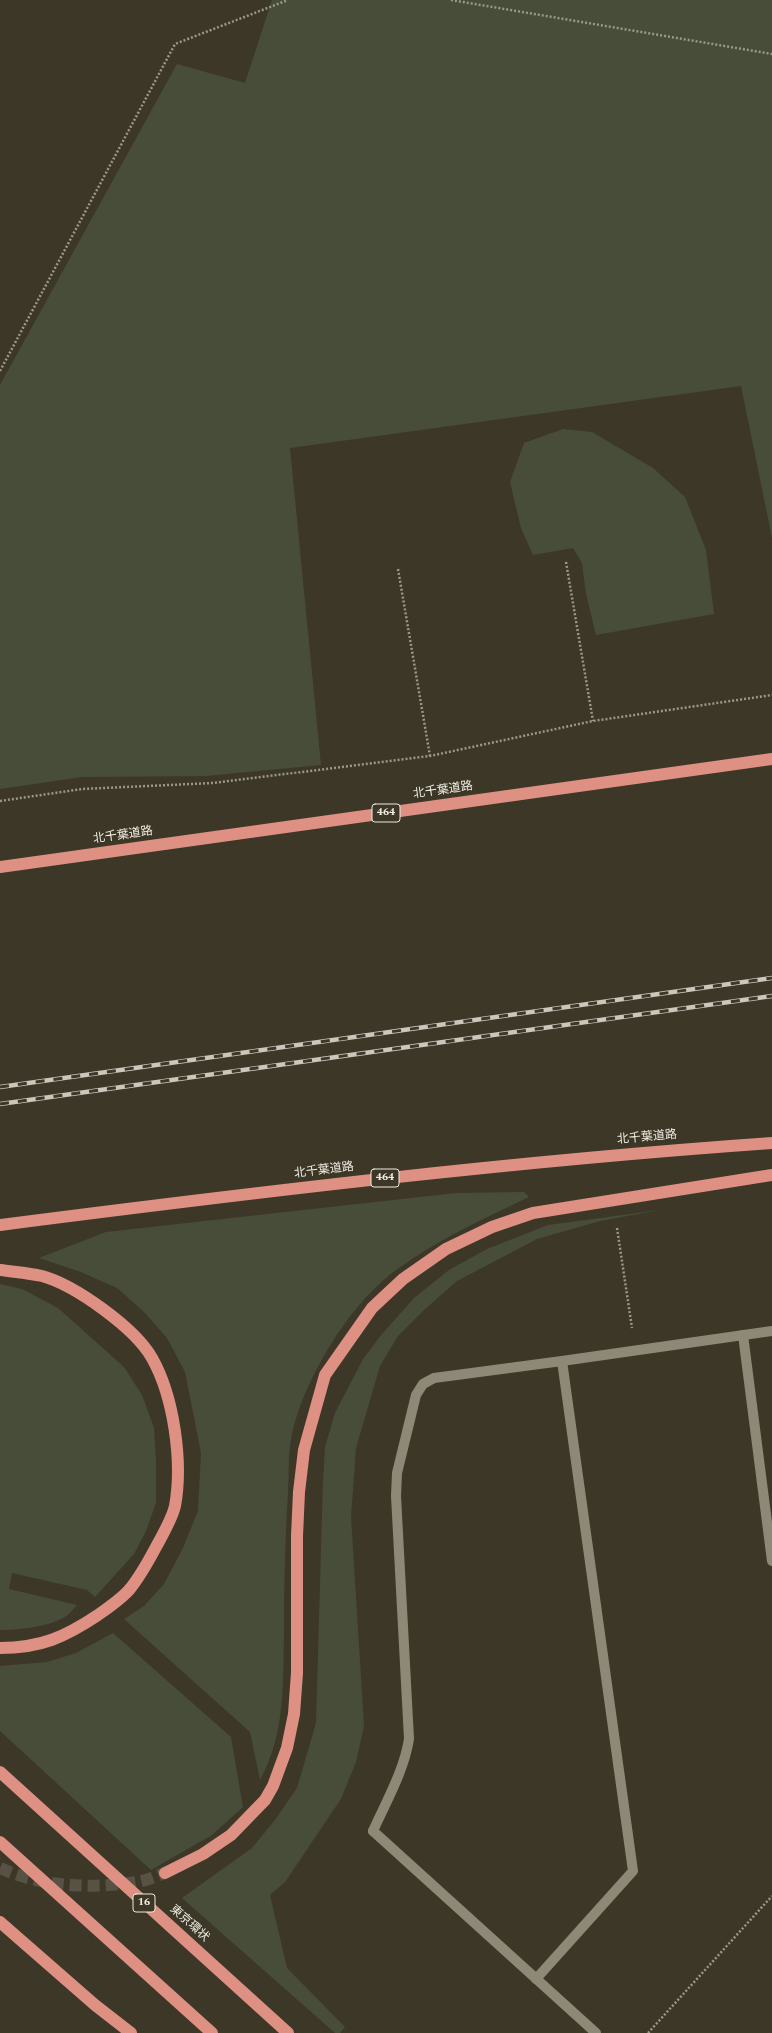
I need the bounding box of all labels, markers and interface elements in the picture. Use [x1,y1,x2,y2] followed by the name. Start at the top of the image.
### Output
[412,780,474,802] street label: 北千葉道路
[372,804,400,822] road number: 464
[92,825,154,847] street label: 北千葉道路
[616,1128,678,1148] street label: 北千葉道路
[293,1160,355,1182] street label: 北千葉道路
[371,1169,399,1187] road number: 464
[133,1894,155,1912] road number: 16
[166,1903,212,1945] street label: 東京環状

